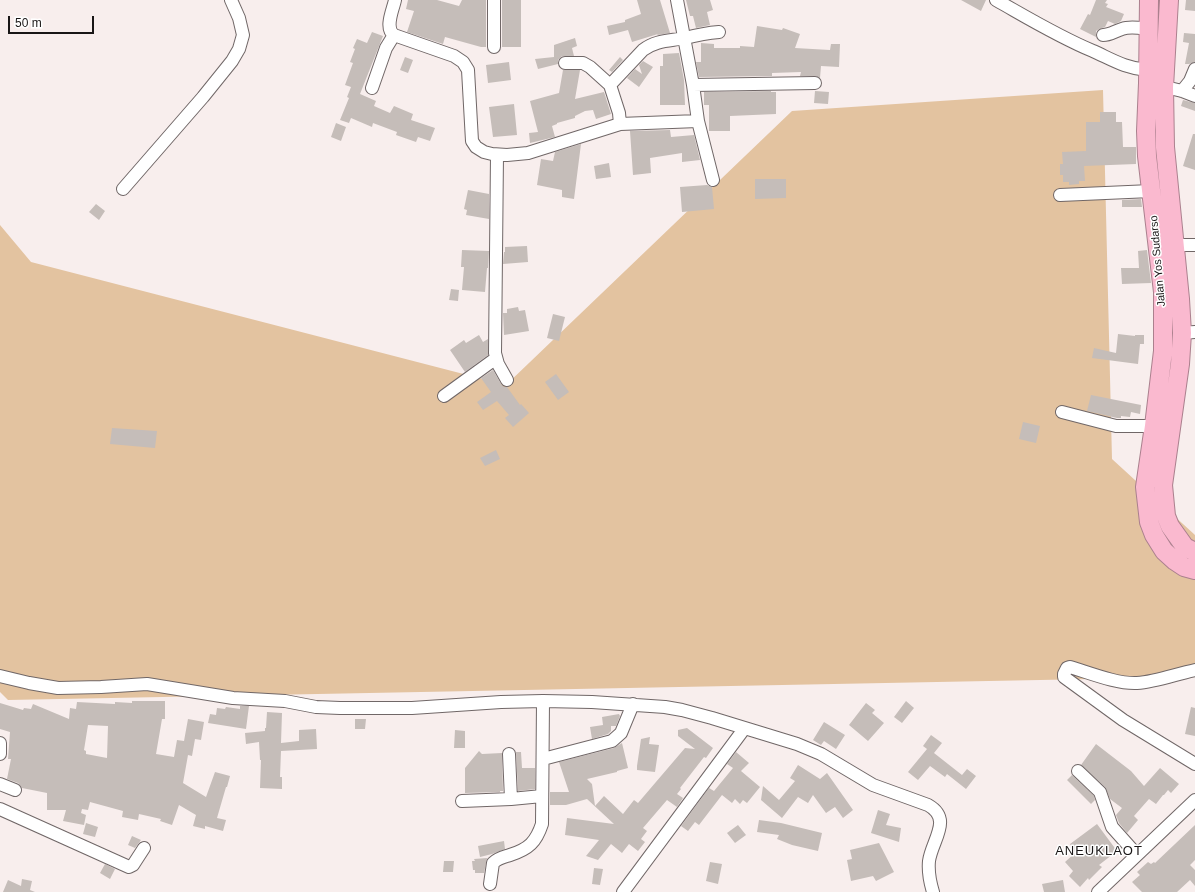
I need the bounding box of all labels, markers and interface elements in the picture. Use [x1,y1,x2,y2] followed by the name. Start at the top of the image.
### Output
[10,8,96,34] scale bar
[15,16,42,30] text: 50 m
[1147,215,1169,307] street label: Jalan Yos Sudarso
[1055,843,1143,859] district label: ANEUKLAOT

